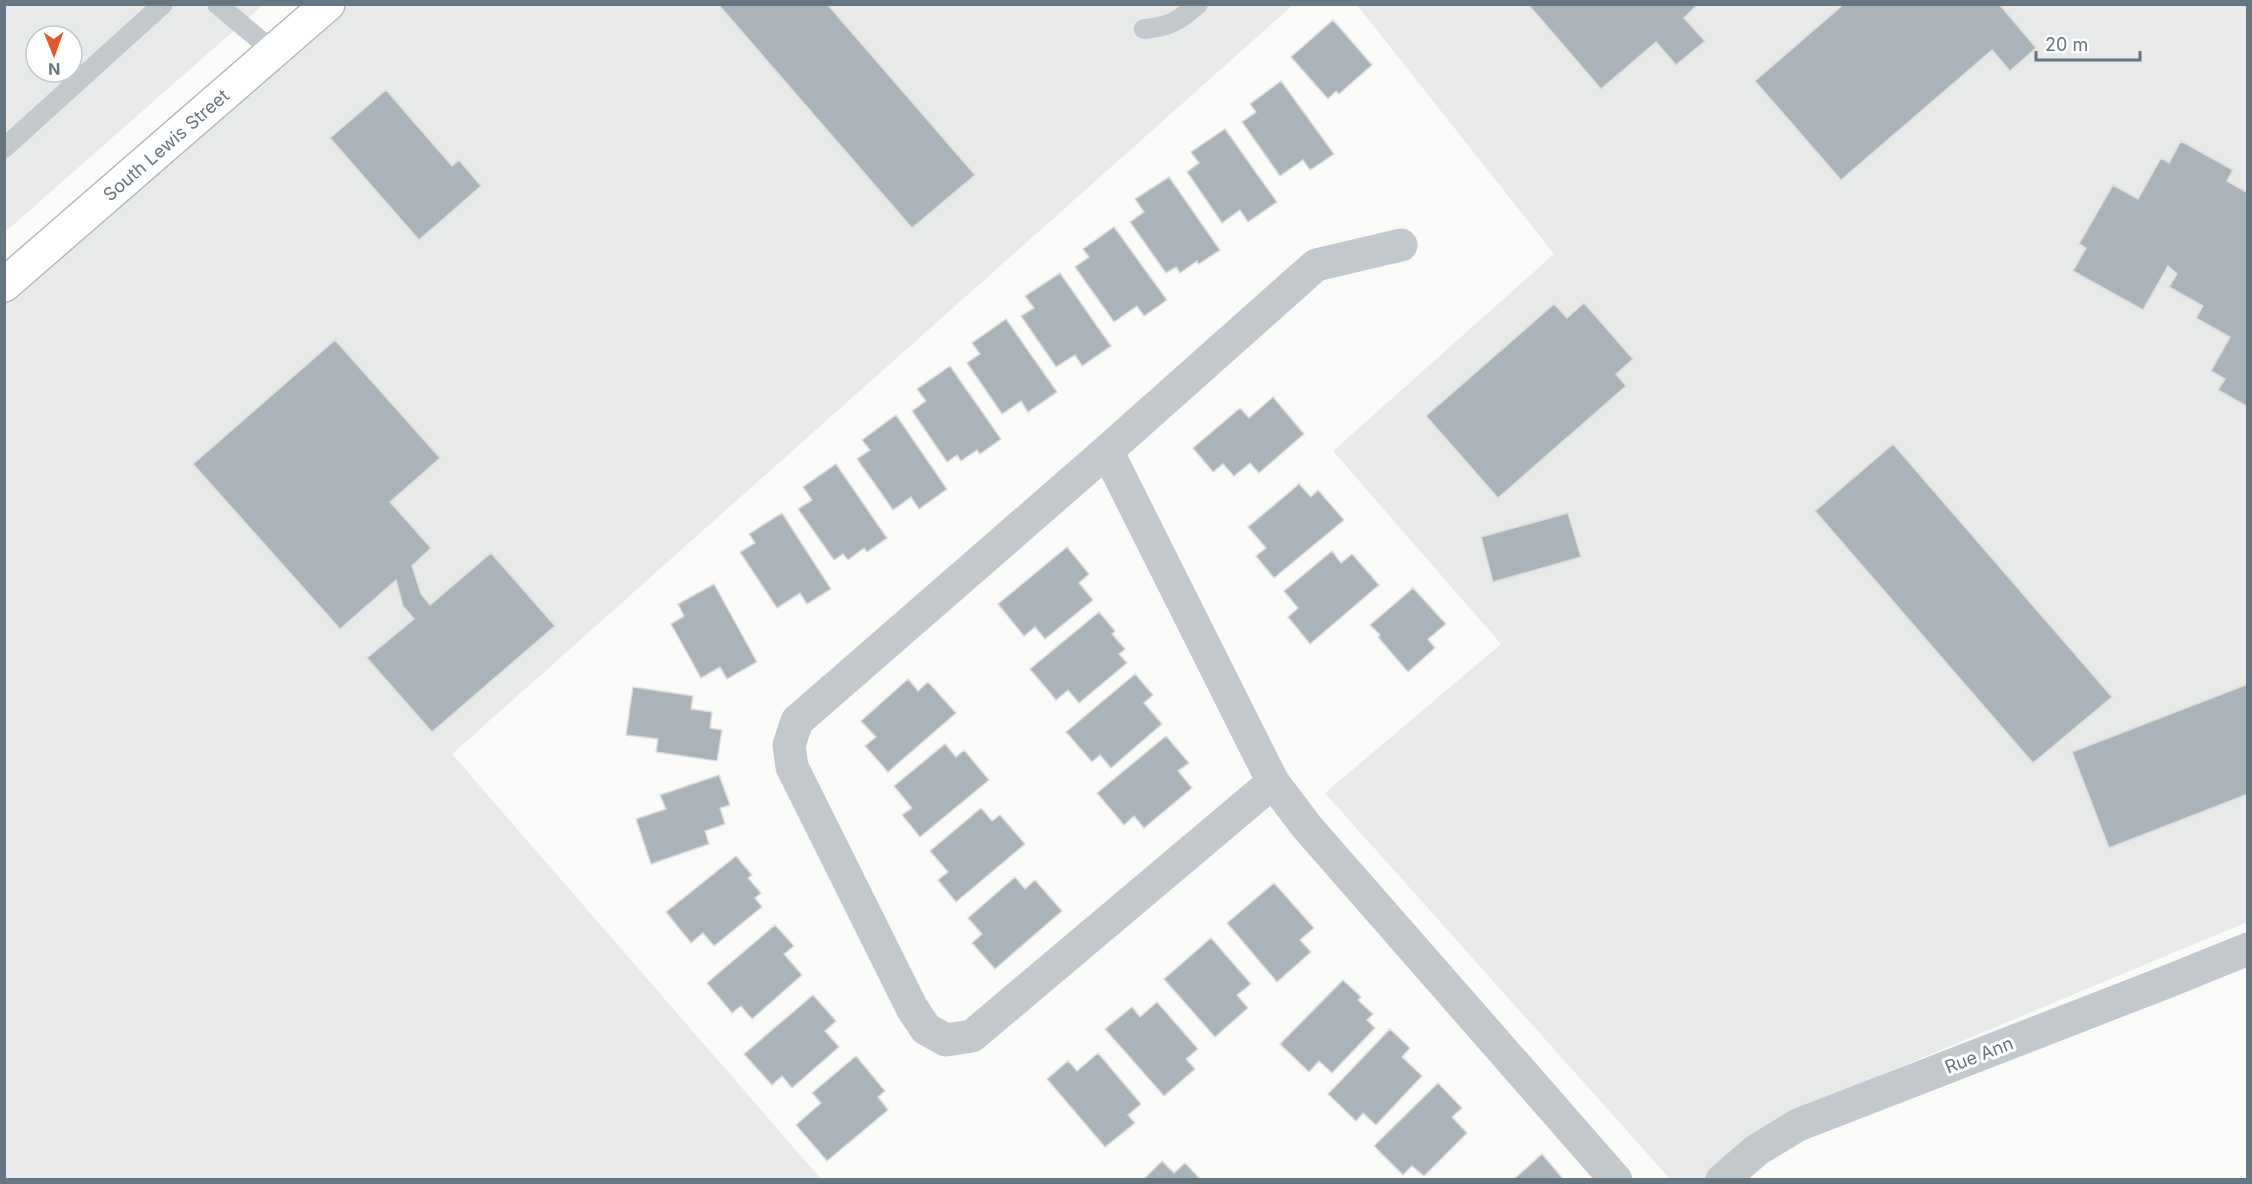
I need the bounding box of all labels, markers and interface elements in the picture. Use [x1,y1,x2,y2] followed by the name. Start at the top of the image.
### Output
[24,24,84,84] north arrow
[2036,24,2140,62] scale bar
[2045,34,2088,55] text: 20 m
[48,59,61,79] text: N
[99,85,233,205] street label: South Lewis Street
[1942,1032,2016,1078] street label: Rue Ann

